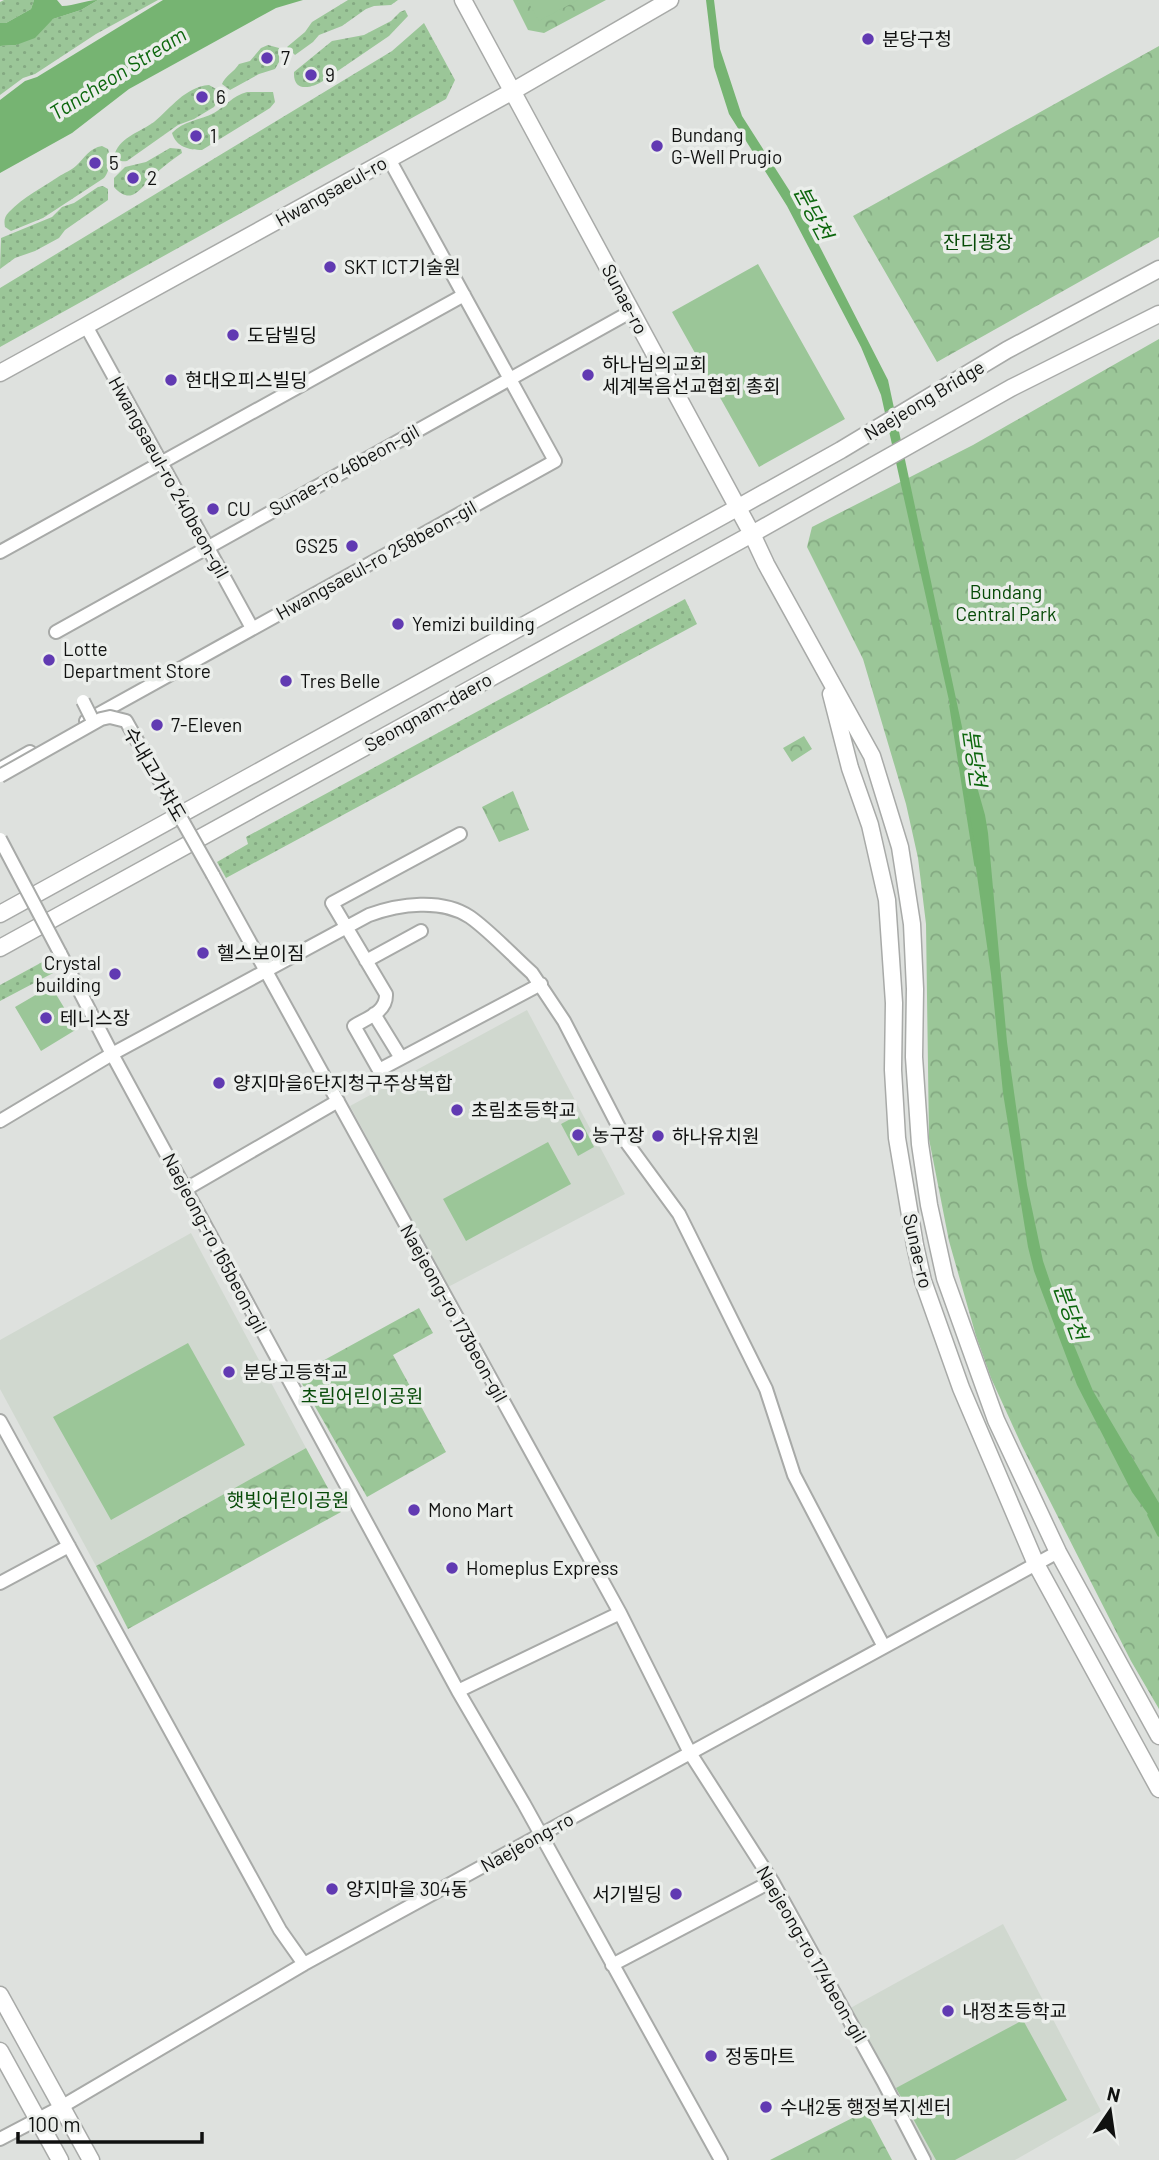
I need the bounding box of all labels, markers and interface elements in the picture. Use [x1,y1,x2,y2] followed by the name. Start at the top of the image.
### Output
[44,21,190,125] water label: Tancheon Stream
[882,27,952,50] place label: 분당구청
[860,31,876,47] marker: 분당구청
[281,46,290,69] place label: 7
[259,50,275,66] marker: 7
[325,63,335,86] place label: 9
[303,67,319,83] marker: 9
[216,85,226,108] place label: 6
[194,89,210,105] marker: 6
[671,123,782,168] place label: Bundang G-Well Prugio
[210,124,217,147] place label: 1
[188,128,204,144] marker: 1
[649,138,665,154] marker: Bundang G-Well Prugio
[271,150,391,231] street label: Hwangsaeul-ro
[109,151,119,174] place label: 5
[87,155,103,171] marker: 5
[147,166,157,189] place label: 2
[125,170,141,186] marker: 2
[790,181,840,246] water label: 분당천
[943,230,1013,253] park label: 잔디광장
[344,255,461,278] place label: SKT ICT기술원
[322,259,338,275] marker: SKT ICT기술원
[597,260,653,338] street label: Sunae-ro
[247,323,317,346] place label: 도담빌딩
[225,327,241,343] marker: 도담빌딩
[602,352,781,397] place label: 하나님의교회 세계복음선교협회 총회
[859,355,988,445] street label: Naejeong Bridge
[580,367,596,383] marker: 하나님의교회 세계복음선교협회 총회
[185,368,307,391] place label: 현대오피스빌딩
[104,372,235,582] street label: Hwangsaeul-ro 240beon-gil
[163,372,179,388] marker: 현대오피스빌딩
[265,419,423,520] street label: Sunae-ro 46beon-gil
[272,495,480,624] street label: Hwangsaeul-ro 258beon-gil
[227,497,251,520] place label: CU
[205,501,221,517] marker: CU
[295,534,338,557] place label: GS25
[344,538,360,554] marker: GS25
[956,580,1056,625] park label: Bundang Central Park
[412,612,535,635] place label: Yemizi building
[390,616,406,632] marker: Yemizi building
[63,637,211,682] place label: Lotte Department Store
[41,652,57,668] marker: Lotte Department Store
[360,667,496,756] street label: Seongnam-daero
[300,669,380,692] place label: Tres Belle
[278,673,294,689] marker: Tres Belle
[171,713,242,736] place label: 7-Eleven
[149,717,165,733] marker: 7-Eleven
[119,723,192,825] street label: 수내고가차도
[959,727,992,791] water label: 분당천
[217,941,304,964] place label: 헬스보이짐
[195,945,211,961] marker: 헬스보이짐
[36,951,101,996] place label: Crystal building
[107,966,123,982] marker: Crystal building
[60,1006,130,1029] place label: 테니스장
[38,1010,54,1026] marker: 테니스장
[233,1071,453,1094] place label: 양지마을6단지청구주상복합
[211,1075,227,1091] marker: 양지마을6단지청구주상복합
[471,1098,576,1121] place label: 초림초등학교
[449,1102,465,1118] marker: 초림초등학교
[592,1123,644,1146] place label: 농구장
[672,1124,759,1147] place label: 하나유치원
[570,1127,586,1143] marker: 농구장
[650,1128,666,1144] marker: 하나유치원
[158,1149,273,1337] street label: Naejeong-ro 165beon-gil
[899,1211,938,1291] street label: Sunae-ro
[396,1220,513,1406] street label: Naejeong-ro 173beon-gil
[1050,1280,1094,1346] water label: 분당천
[243,1360,348,1383] place label: 분당고등학교
[221,1364,237,1380] marker: 분당고등학교
[301,1384,423,1407] park label: 초림어린이공원
[227,1488,349,1511] park label: 햇빛어린이공원
[428,1498,514,1521] place label: Mono Mart
[406,1502,422,1518] marker: Mono Mart
[466,1556,618,1579] place label: Homeplus Express
[444,1560,460,1576] marker: Homeplus Express
[476,1807,577,1877] street label: Naejeong-ro
[752,1861,873,2046] street label: Naejeong-ro 174beon-gil
[346,1877,468,1900] place label: 양지마을 304동
[324,1881,340,1897] marker: 양지마을 304동
[592,1882,662,1905] place label: 서기빌딩
[668,1886,684,1902] marker: 서기빌딩
[962,1999,1067,2022] place label: 내정초등학교
[940,2003,956,2019] marker: 내정초등학교
[725,2044,795,2067] place label: 정동마트
[703,2048,719,2064] marker: 정동마트
[1075,2076,1145,2146] north arrow
[1105,2081,1123,2107] text: N
[780,2095,951,2118] place label: 수내2동 행정복지센터
[758,2099,774,2115] marker: 수내2동 행정복지센터
[18,2100,201,2144] scale bar
[28,2111,81,2136] text: 100 m

